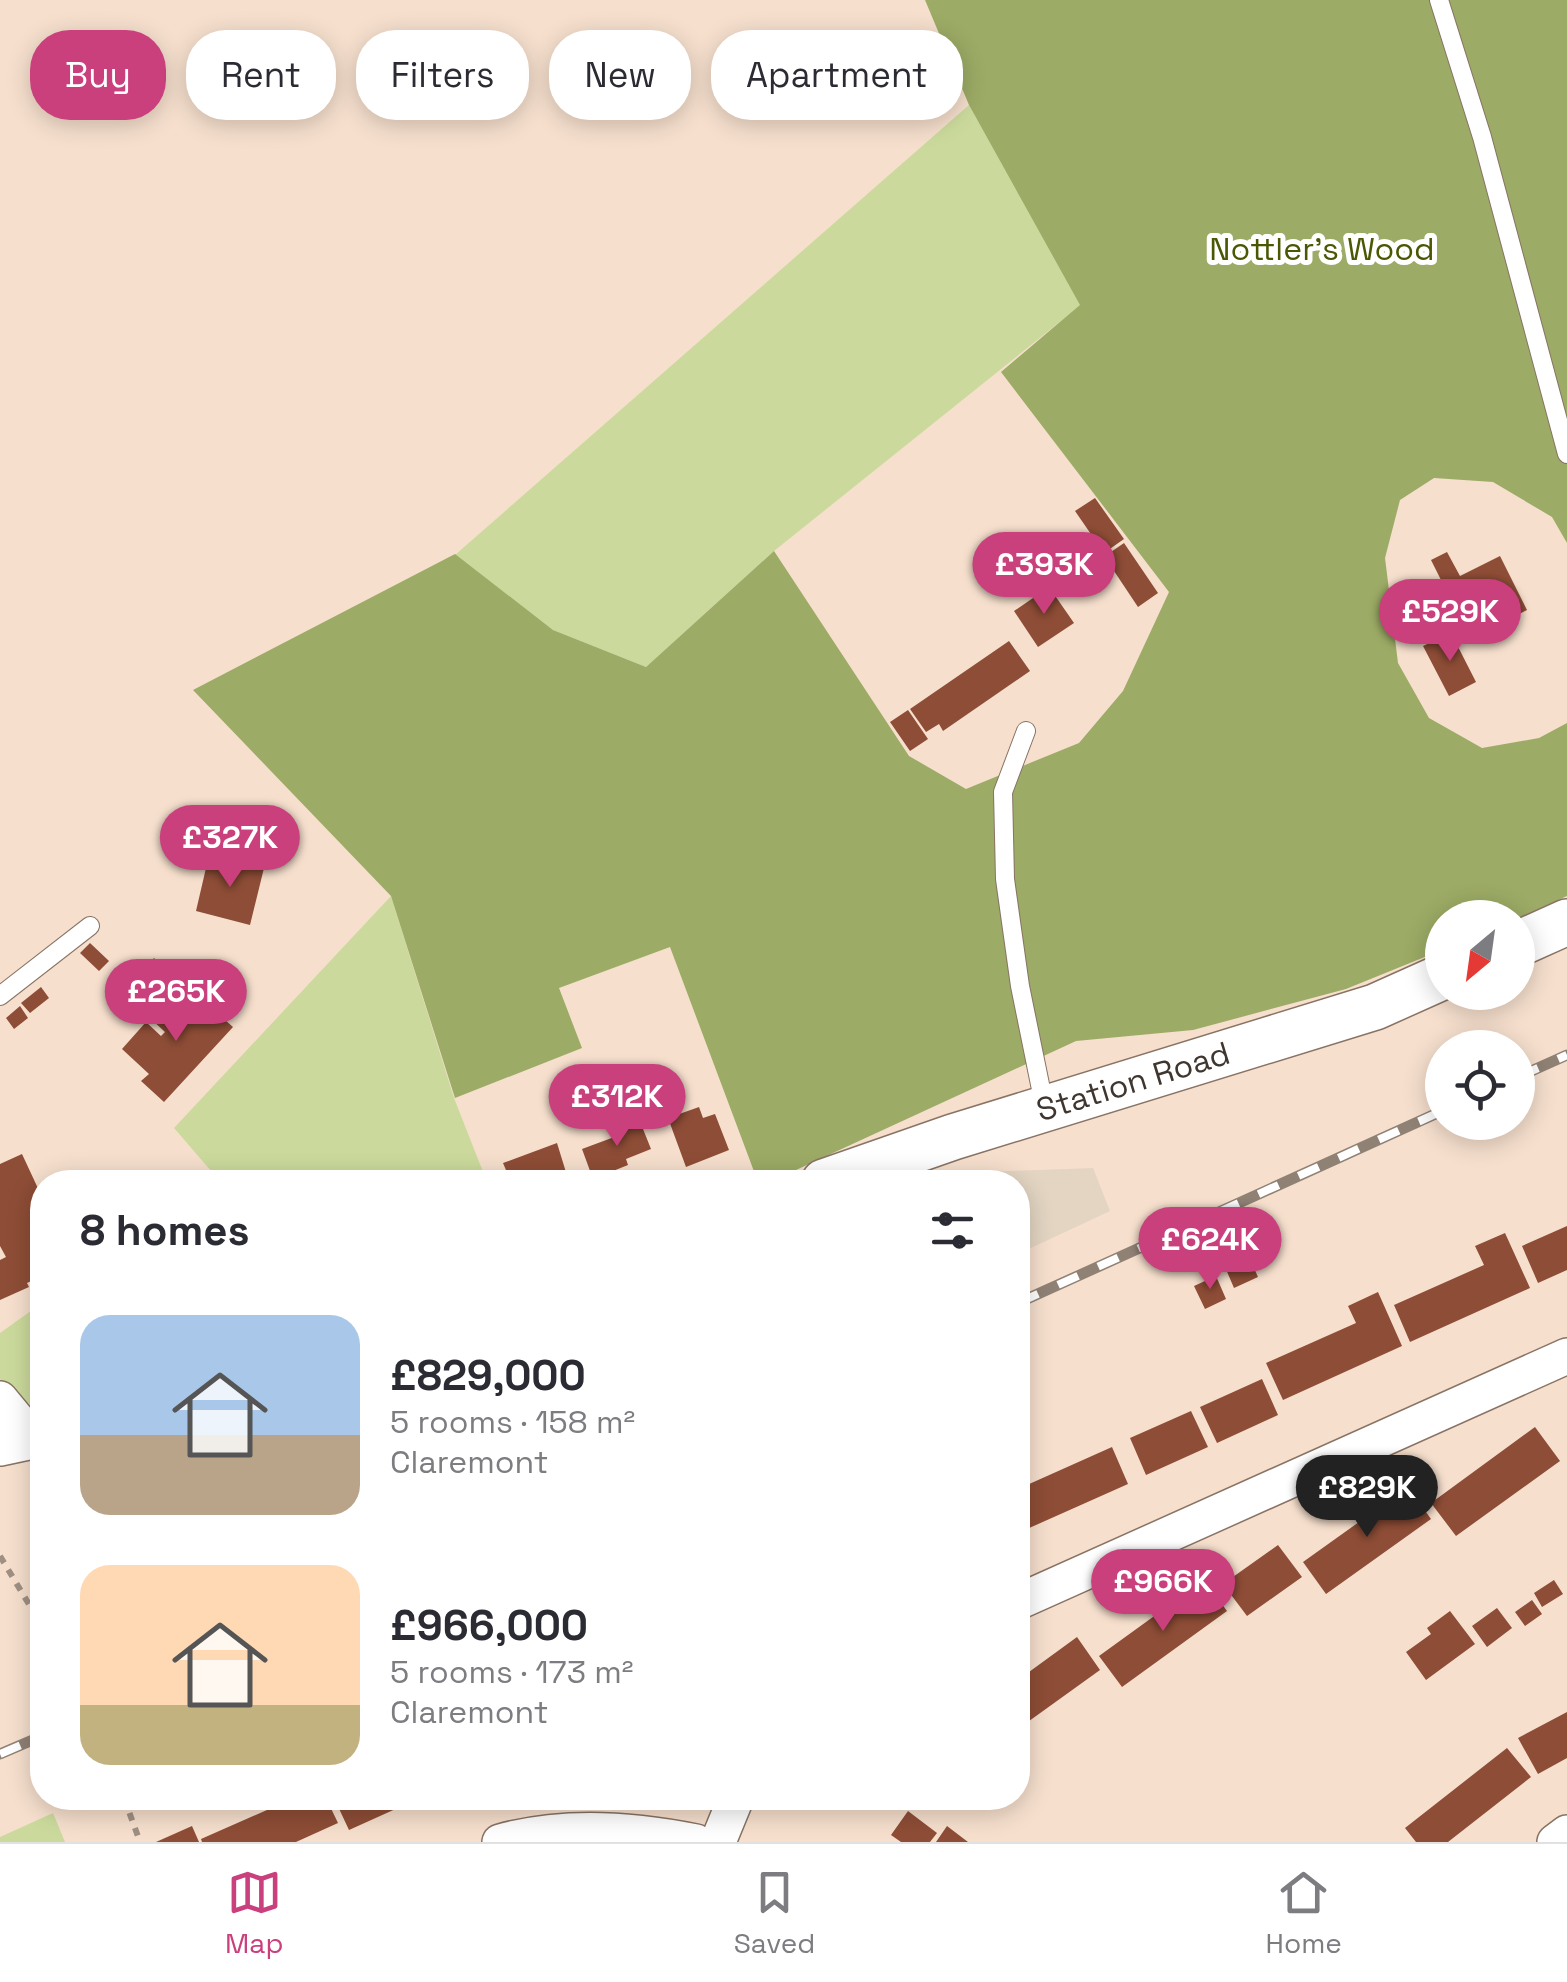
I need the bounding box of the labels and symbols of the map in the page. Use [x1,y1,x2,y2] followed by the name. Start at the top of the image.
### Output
[1209,229,1435,269] park label: Nottler's Wood
[974,532,1114,617] pin: £393K
[1380,579,1520,664] pin: £529K
[160,805,300,890] pin: £327K
[1425,900,1535,1010] north arrow
[106,959,246,1044] pin: £265K
[1031,1033,1235,1130] street label: Station Road
[547,1064,687,1149] pin: £312K
[1140,1207,1280,1292] pin: £624K
[1297,1455,1437,1540] pin: £829K
[1093,1549,1233,1634] pin: £966K

